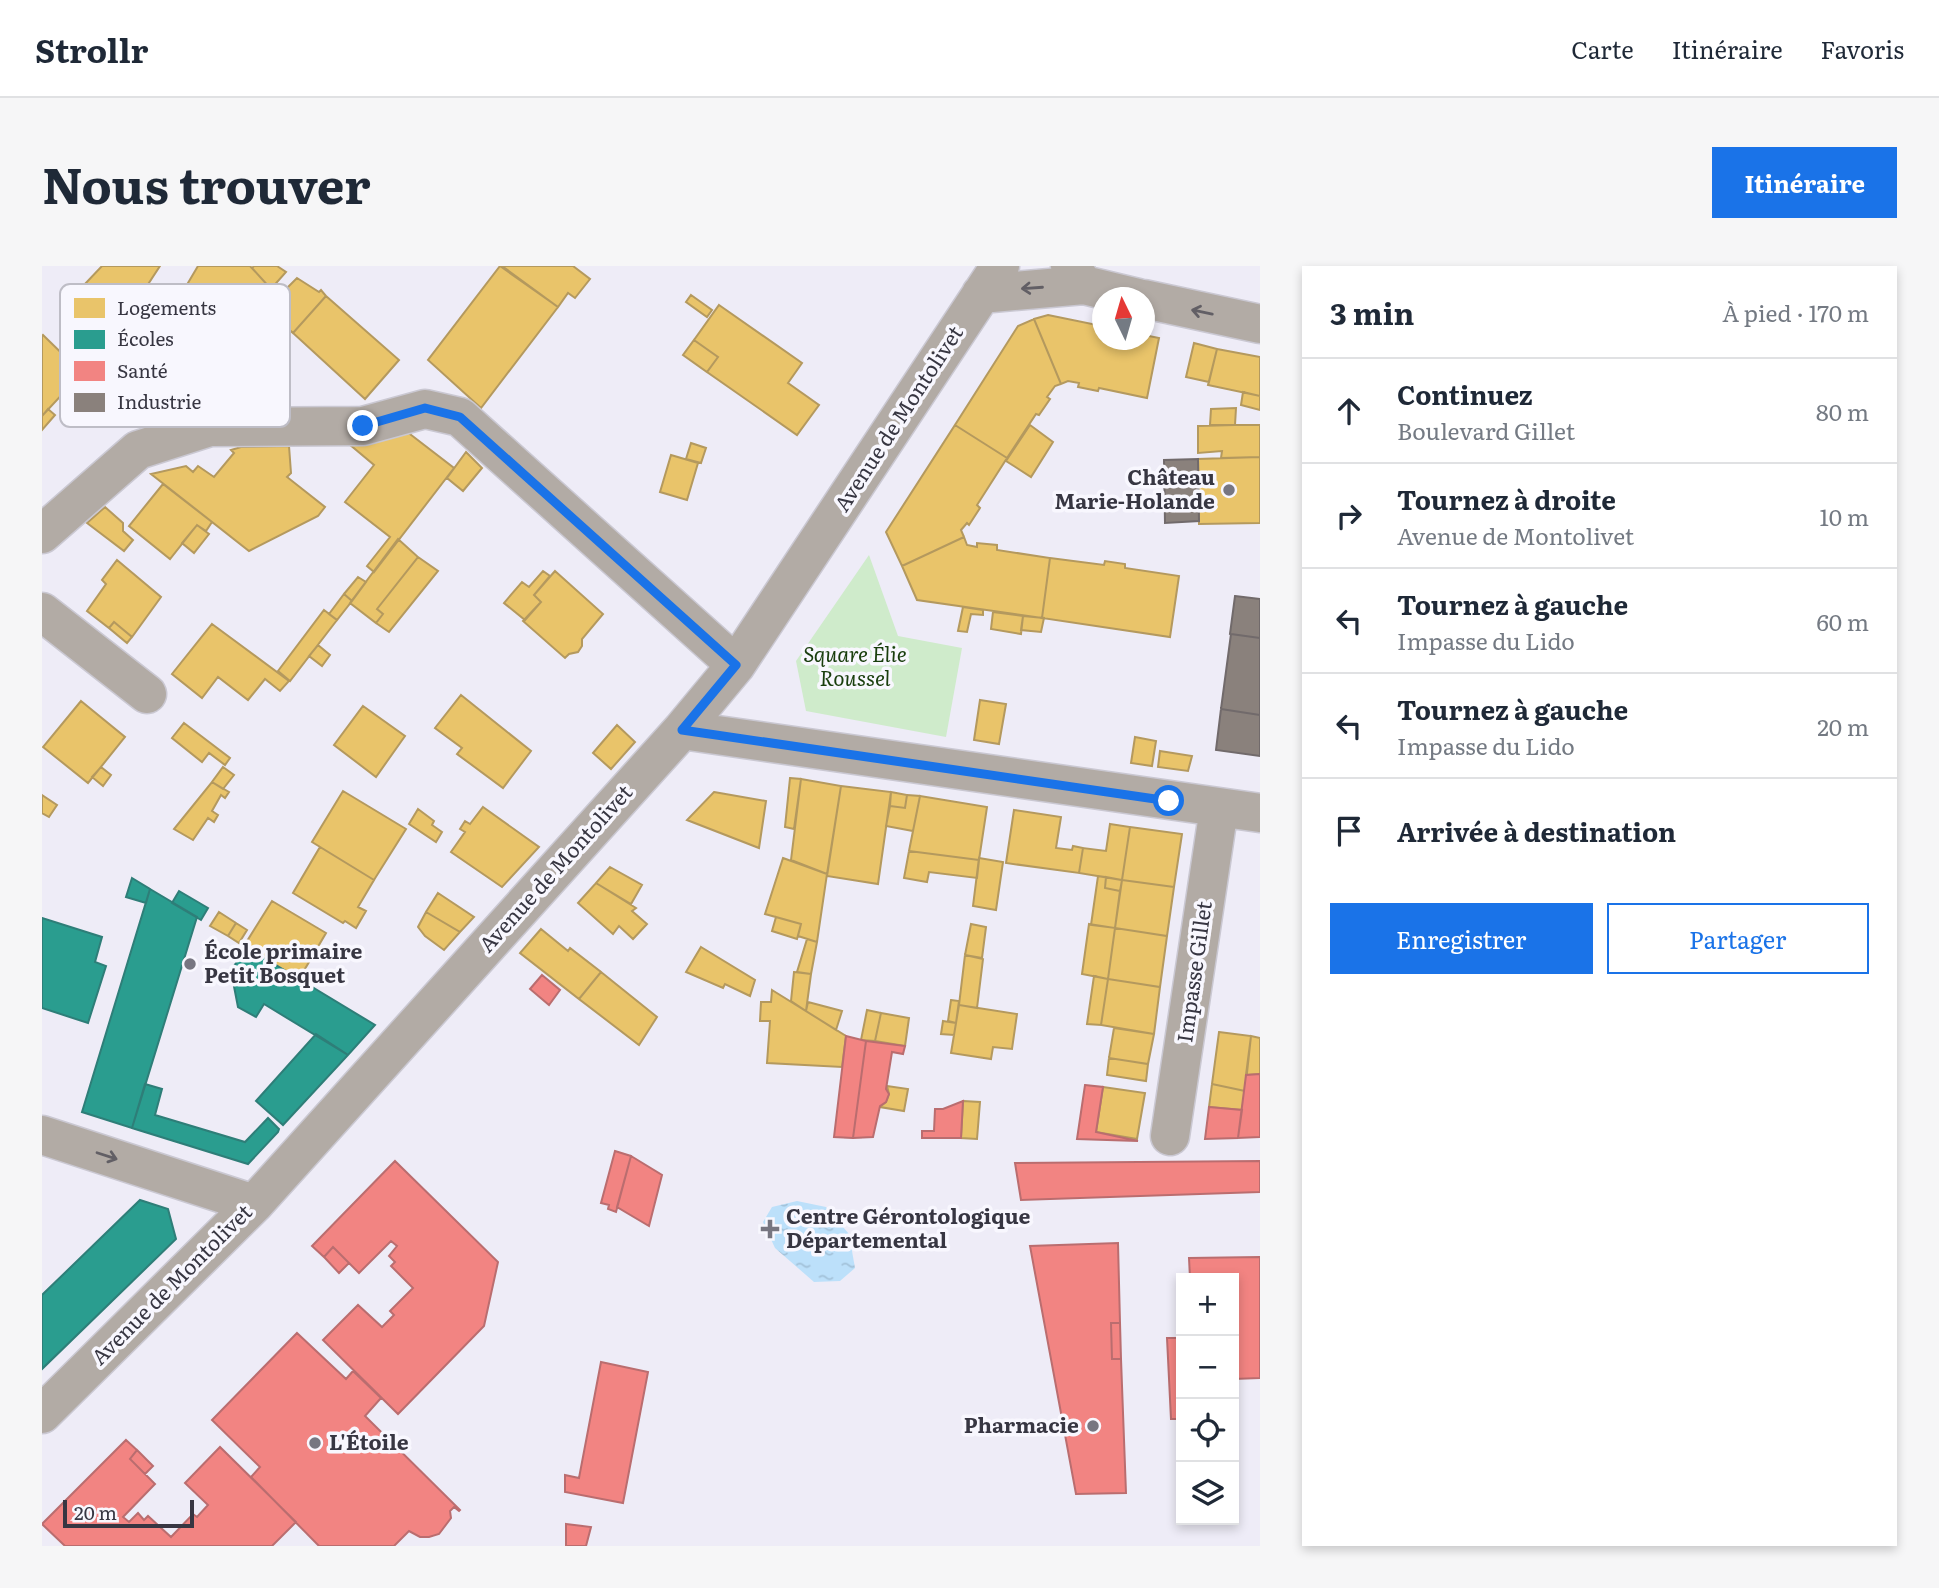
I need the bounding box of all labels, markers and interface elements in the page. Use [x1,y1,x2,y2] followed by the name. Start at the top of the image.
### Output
[35,24,149,73] text: Strollr
[1571,31,1634,66] text: Carte
[1672,31,1783,66] text: Itinéraire
[1821,31,1904,66] text: Favoris
[42,146,371,219] text: Nous trouver
[1712,147,1897,218] button: Itinéraire
[1021,282,1044,295] one-way arrow
[60,284,290,427] legend
[1092,287,1155,350] north arrow
[1330,290,1414,334] text: 3 min
[117,293,216,321] text: Logements
[1722,295,1869,329] text: À pied · 170 m
[1191,304,1214,318] one-way arrow
[825,318,969,517] street label: Avenue de Montolivet
[117,324,174,352] text: Écoles
[117,356,168,384] text: Santé
[1397,374,1533,413] text: Continuez
[117,387,202,415] text: Industrie
[1330,392,1368,430] icon: ahead
[1816,394,1869,428] text: 80 m
[347,410,378,441] route end
[1397,413,1575,447] text: Boulevard Gillet
[1055,460,1215,515] place label: Château Marie-Holande
[1397,479,1616,518] text: Tournez à droite
[1221,482,1237,498] marker: Château Marie-Holande
[1330,497,1368,535] icon: right
[1819,499,1869,533] text: 10 m
[1397,518,1634,552] text: Avenue de Montolivet
[1397,584,1628,623] text: Tournez à gauche
[1330,602,1368,640] icon: left
[1816,604,1869,638] text: 60 m
[1397,623,1575,657] text: Impasse du Lido
[803,637,907,692] park label: Square Élie Roussel
[1397,689,1628,728] text: Tournez à gauche
[1330,707,1368,745] icon: left
[1817,709,1869,743] text: 20 m
[1397,728,1575,762] text: Impasse du Lido
[470,776,638,958] street label: Avenue de Montolivet
[1153,785,1184,816] route start
[1397,811,1676,850] text: Arrivée à destination
[1330,812,1368,850] icon: arrive
[1167,898,1218,1044] street label: Impasse Gillet
[1330,903,1593,974] button: Enregistrer
[1607,903,1869,974] button: Partager
[204,934,362,989] place label: École primaire Petit Bosquet
[182,956,198,972] marker: École primaire Petit Bosquet
[96,1150,118,1163] one-way arrow
[83,1195,258,1371] street label: Avenue de Montolivet
[786,1199,1031,1254] place label: Centre Gérontologique Départemental
[760,1219,780,1239] marker: Centre Gérontologique Départemental
[1176,1273,1239,1525] map controls
[1176,1273,1239,1336] button: +
[1176,1336,1239,1399] button: −
[1176,1399,1239,1462] button: locate
[964,1408,1079,1439] place label: Pharmacie
[1085,1418,1101,1434] marker: Pharmacie
[329,1425,409,1456] place label: L'Étoile
[307,1435,323,1451] marker: L'Étoile
[1176,1462,1239,1525] button: layers
[63,1497,194,1529] scale bar
[74,1498,117,1526] text: 20 m

